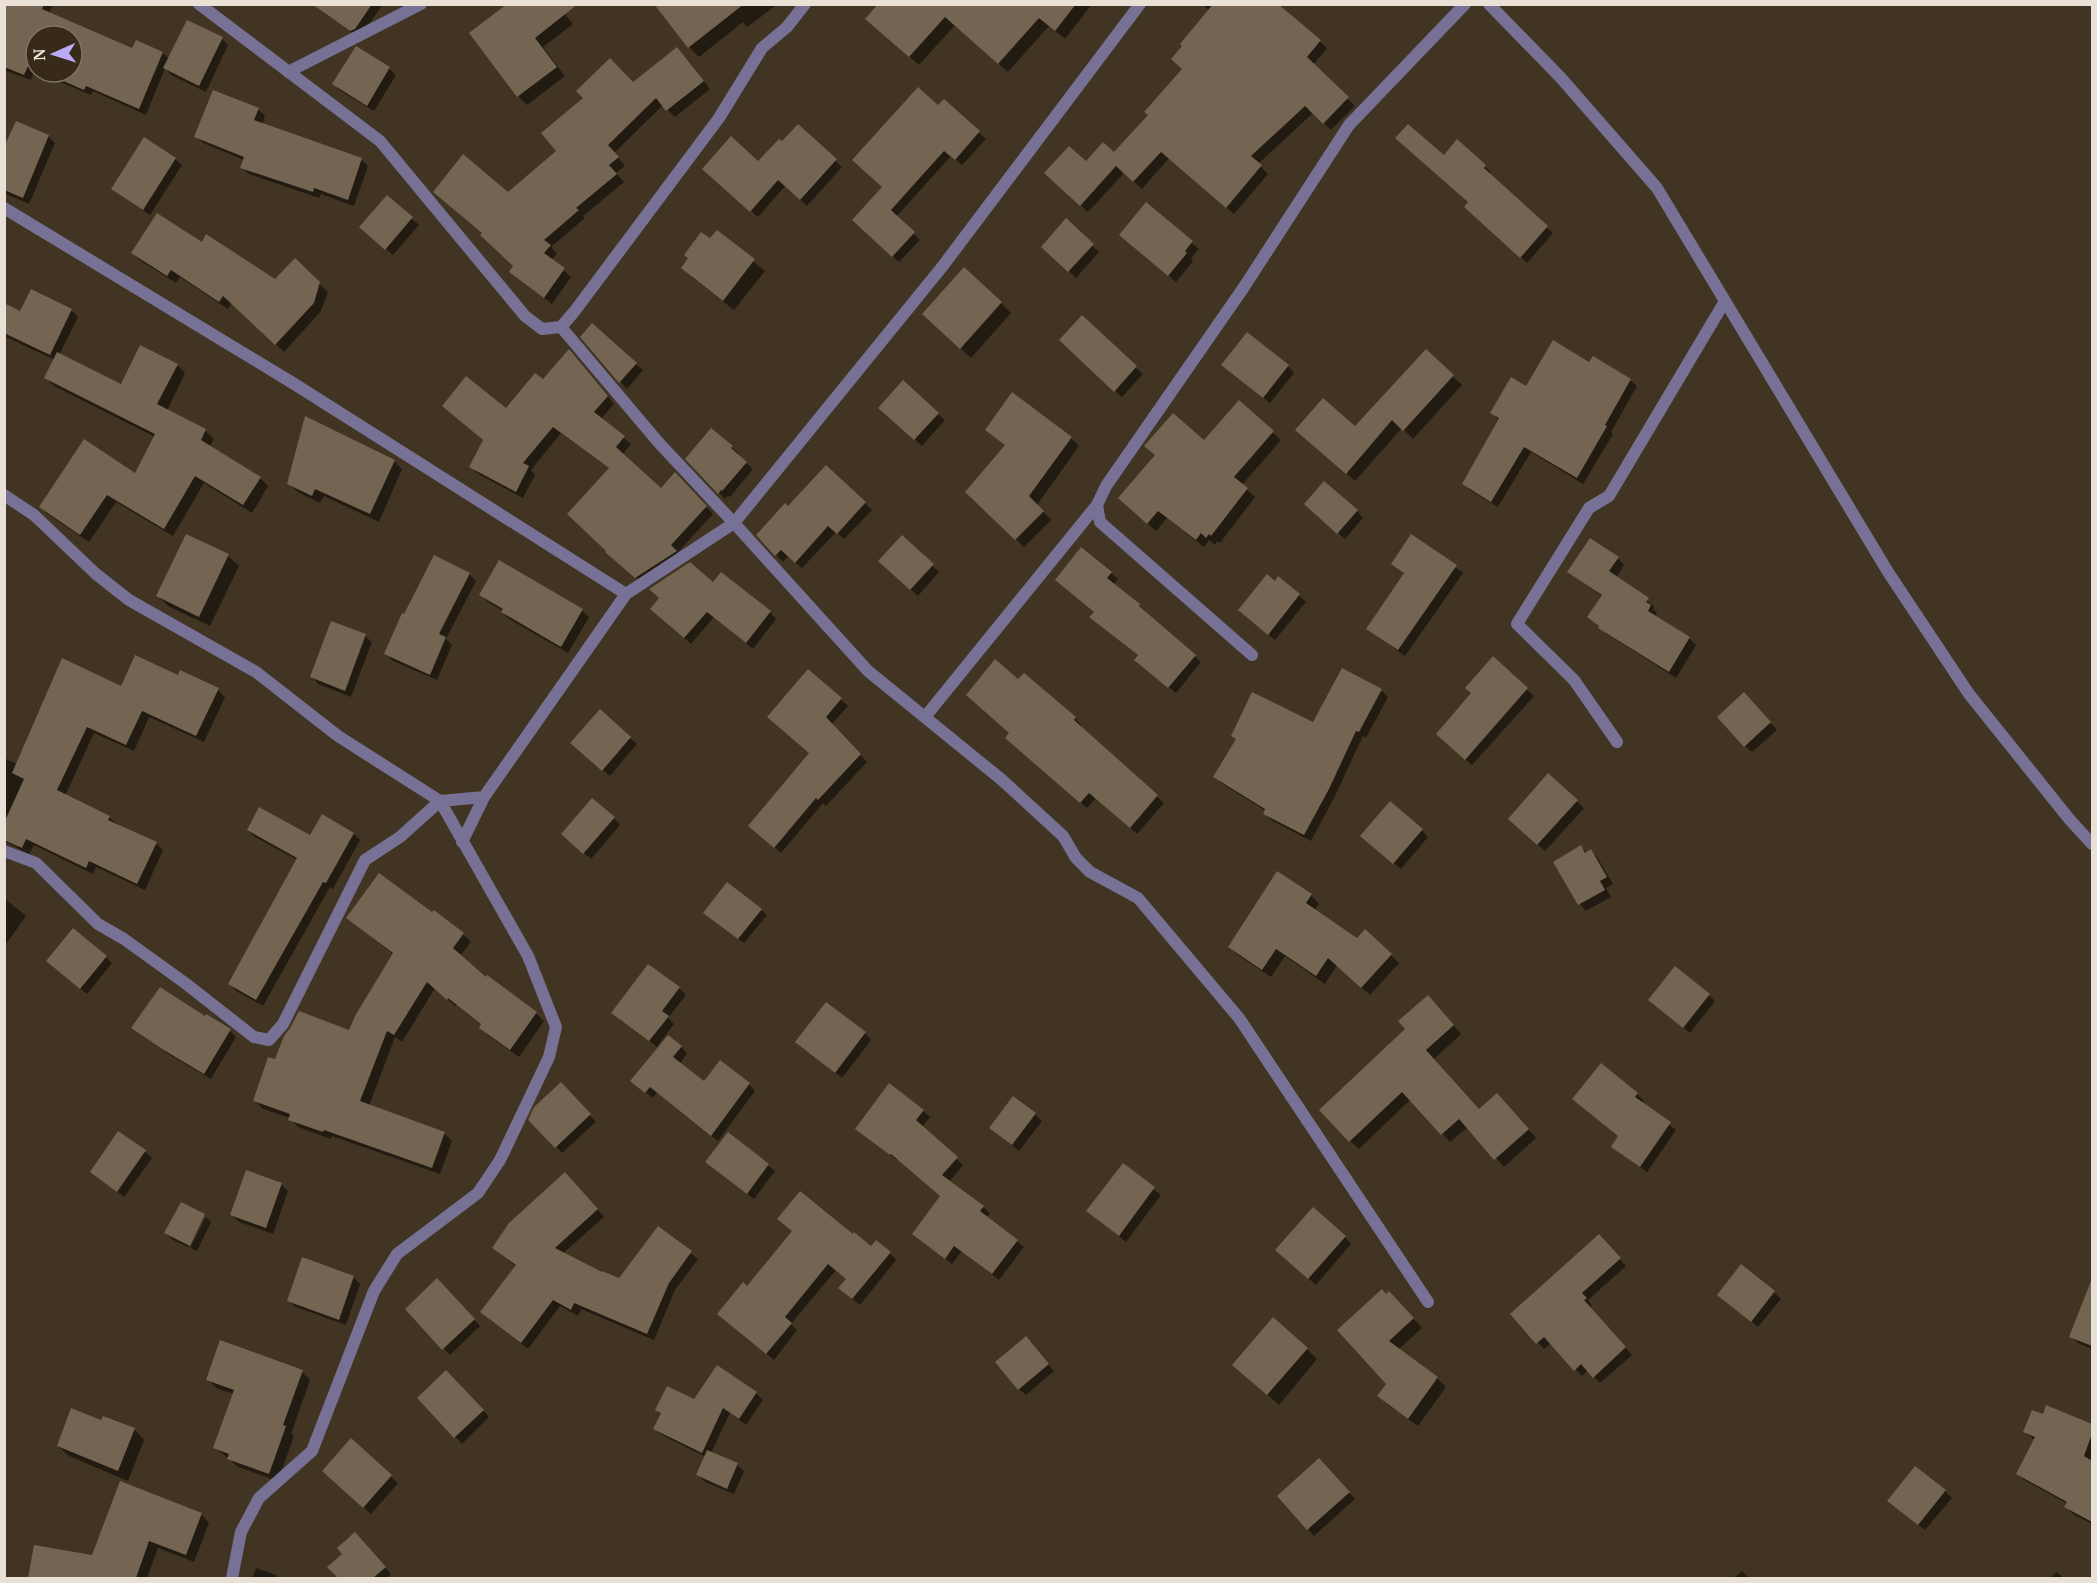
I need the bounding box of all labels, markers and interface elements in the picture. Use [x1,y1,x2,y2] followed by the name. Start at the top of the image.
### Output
[24,24,84,84] north arrow
[28,48,50,61] text: N

